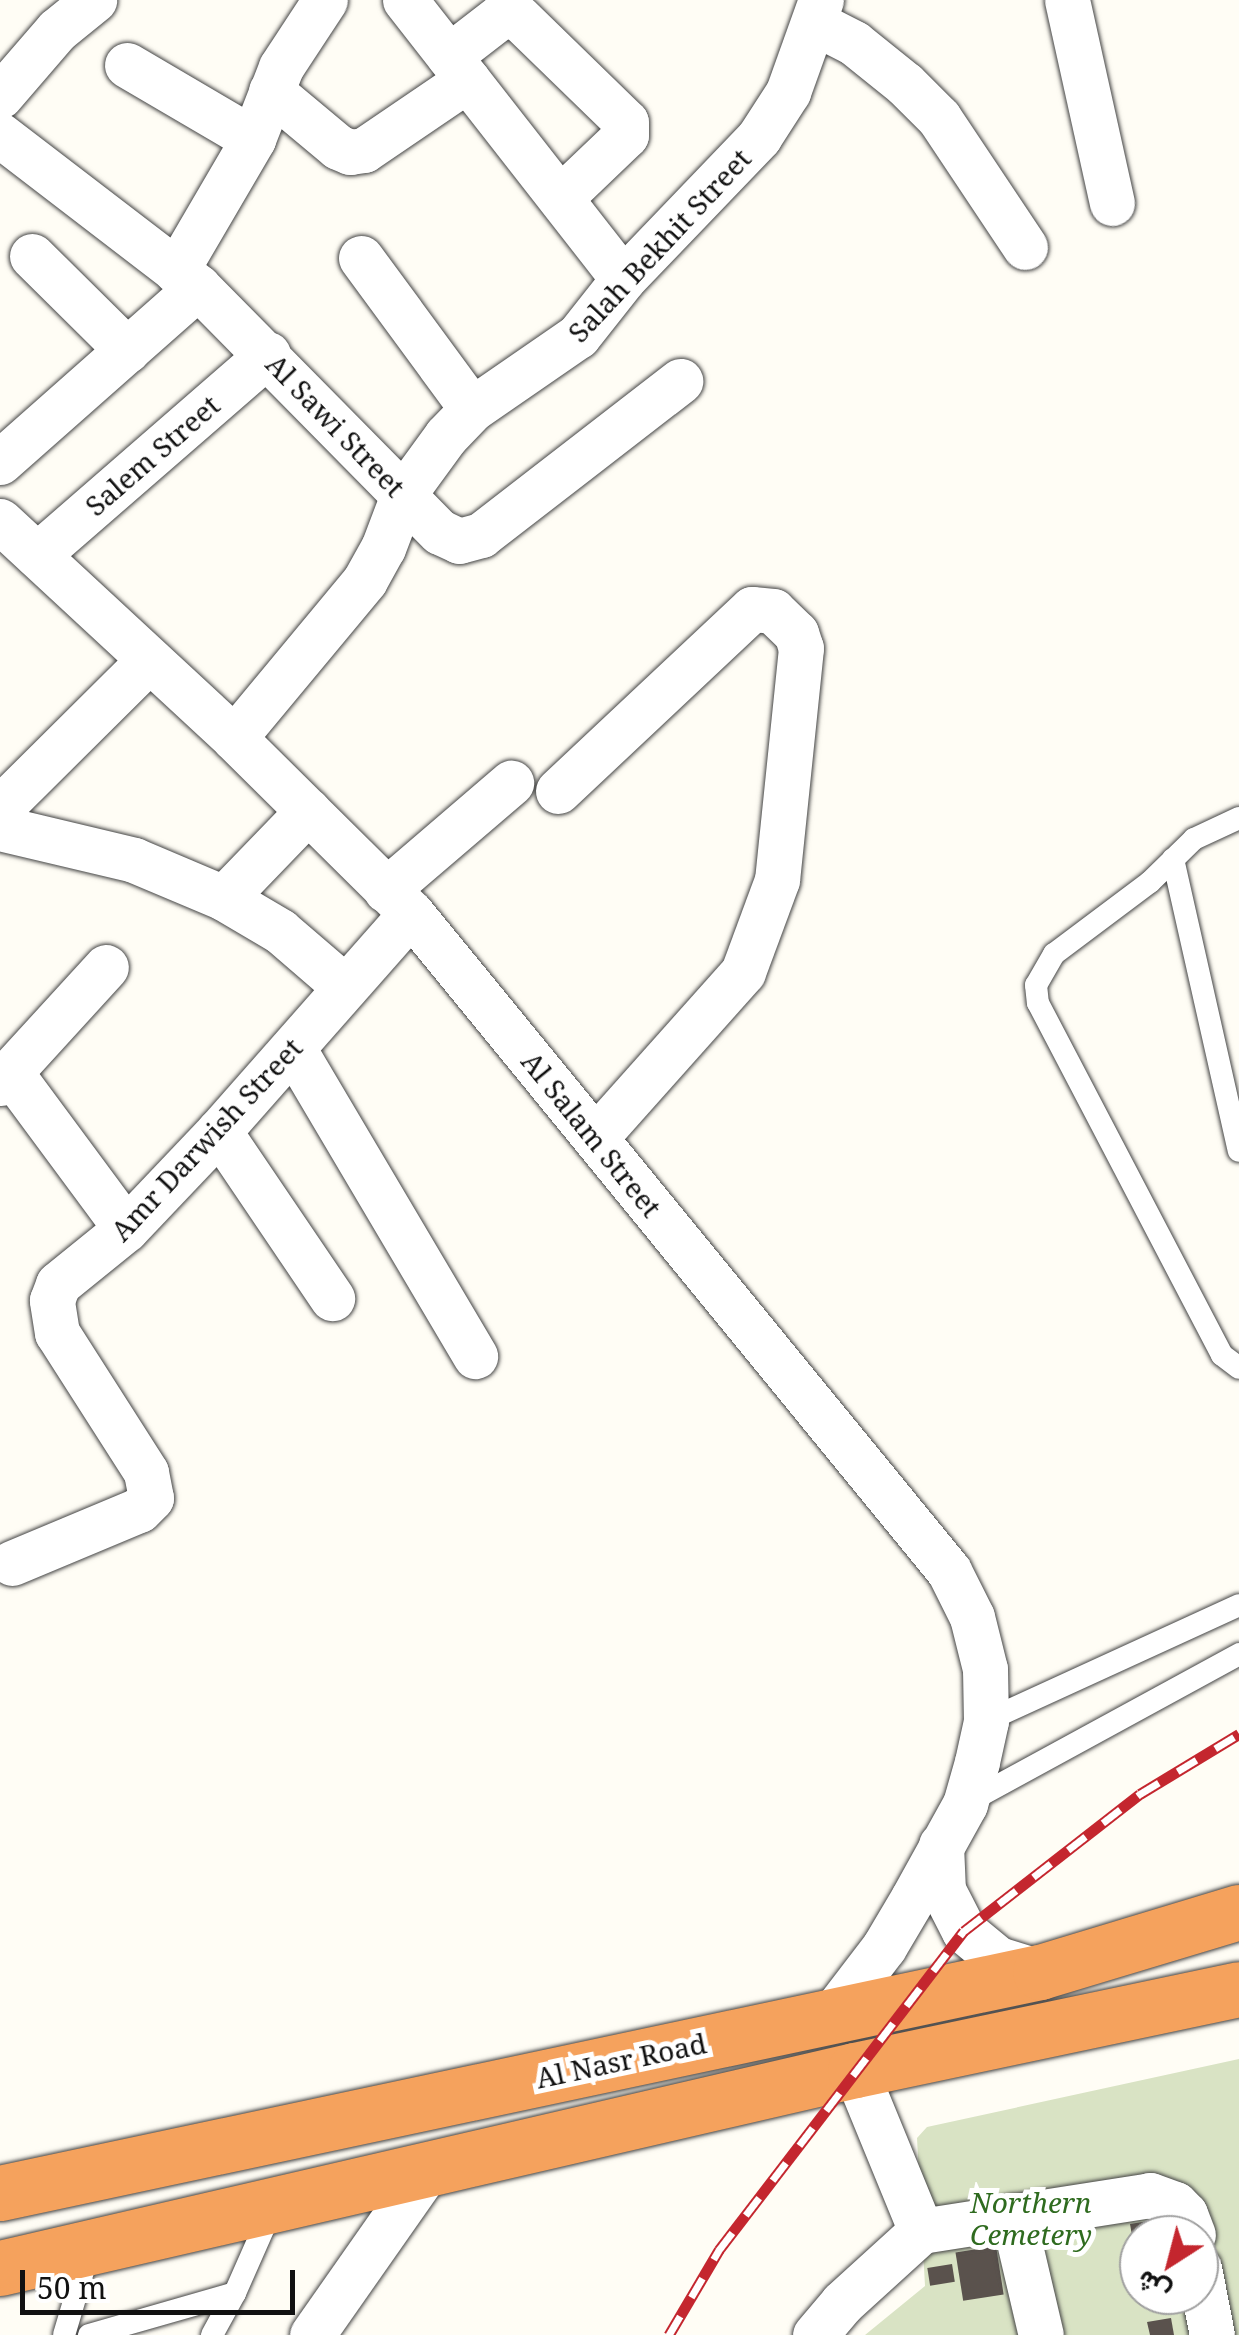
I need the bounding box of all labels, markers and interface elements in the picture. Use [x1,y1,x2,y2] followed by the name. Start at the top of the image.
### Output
[561,141,757,349] street label: Salah Bekhit Street
[260,347,412,503] street label: Al Sawi Street
[78,388,226,522] street label: Salem Street
[103,1031,309,1247] street label: Amr Darwish Street
[515,1045,669,1223] street label: Al Salam Street
[533,2026,709,2094] street label: Al Nasr Road
[970,2185,1092,2251] park label: Northern Cemetery
[1119,2215,1219,2315] north arrow
[25,2250,300,2312] scale bar
[1128,2262,1177,2313] text: ش
[37,2267,107,2308] text: 50 m

